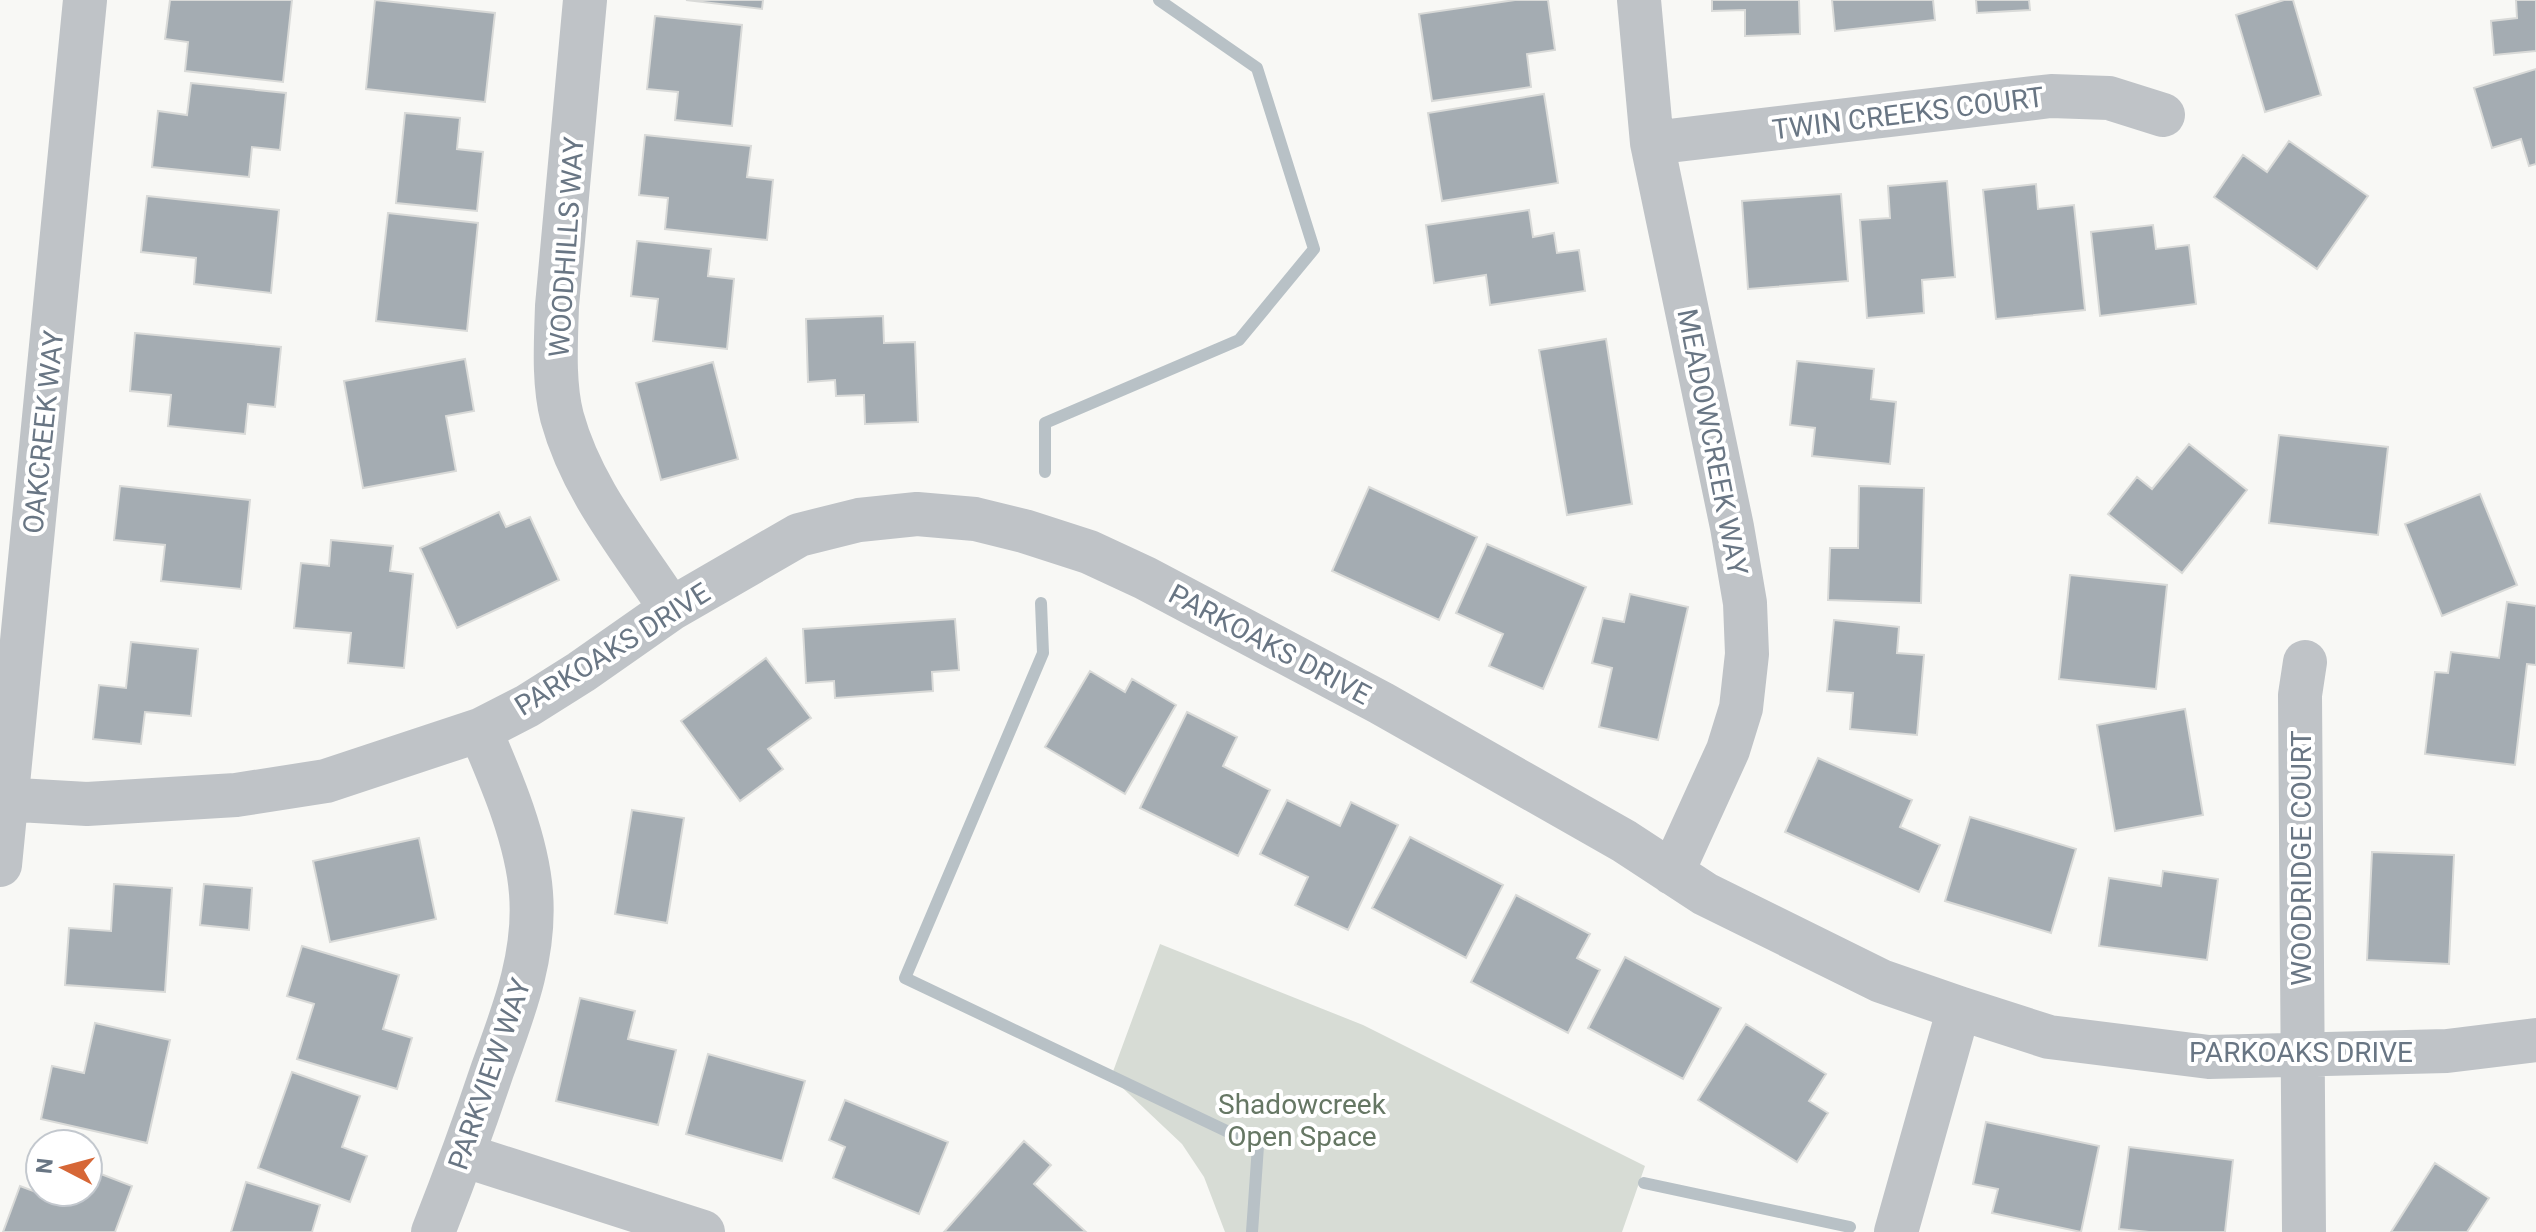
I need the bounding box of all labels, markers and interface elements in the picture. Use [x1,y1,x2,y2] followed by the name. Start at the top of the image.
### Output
[1770,80,2046,147] street label: TWIN CREEKS COURT
[542,135,591,358] street label: WOODHILLS WAY
[1670,306,1755,578] street label: MEADOWCREEK WAY
[16,329,71,535] street label: OAKCREEK WAY
[509,576,716,723] street label: PARKOAKS DRIVE
[1163,577,1376,712] street label: PARKOAKS DRIVE
[2285,730,2318,986] street label: WOODRIDGE COURT
[441,974,538,1174] street label: PARKVIEW WAY
[2189,1036,2413,1069] street label: PARKOAKS DRIVE
[1218,1088,1387,1153] park label: Shadowcreek Open Space
[24,1128,104,1208] north arrow
[31,1157,58,1175] text: N

